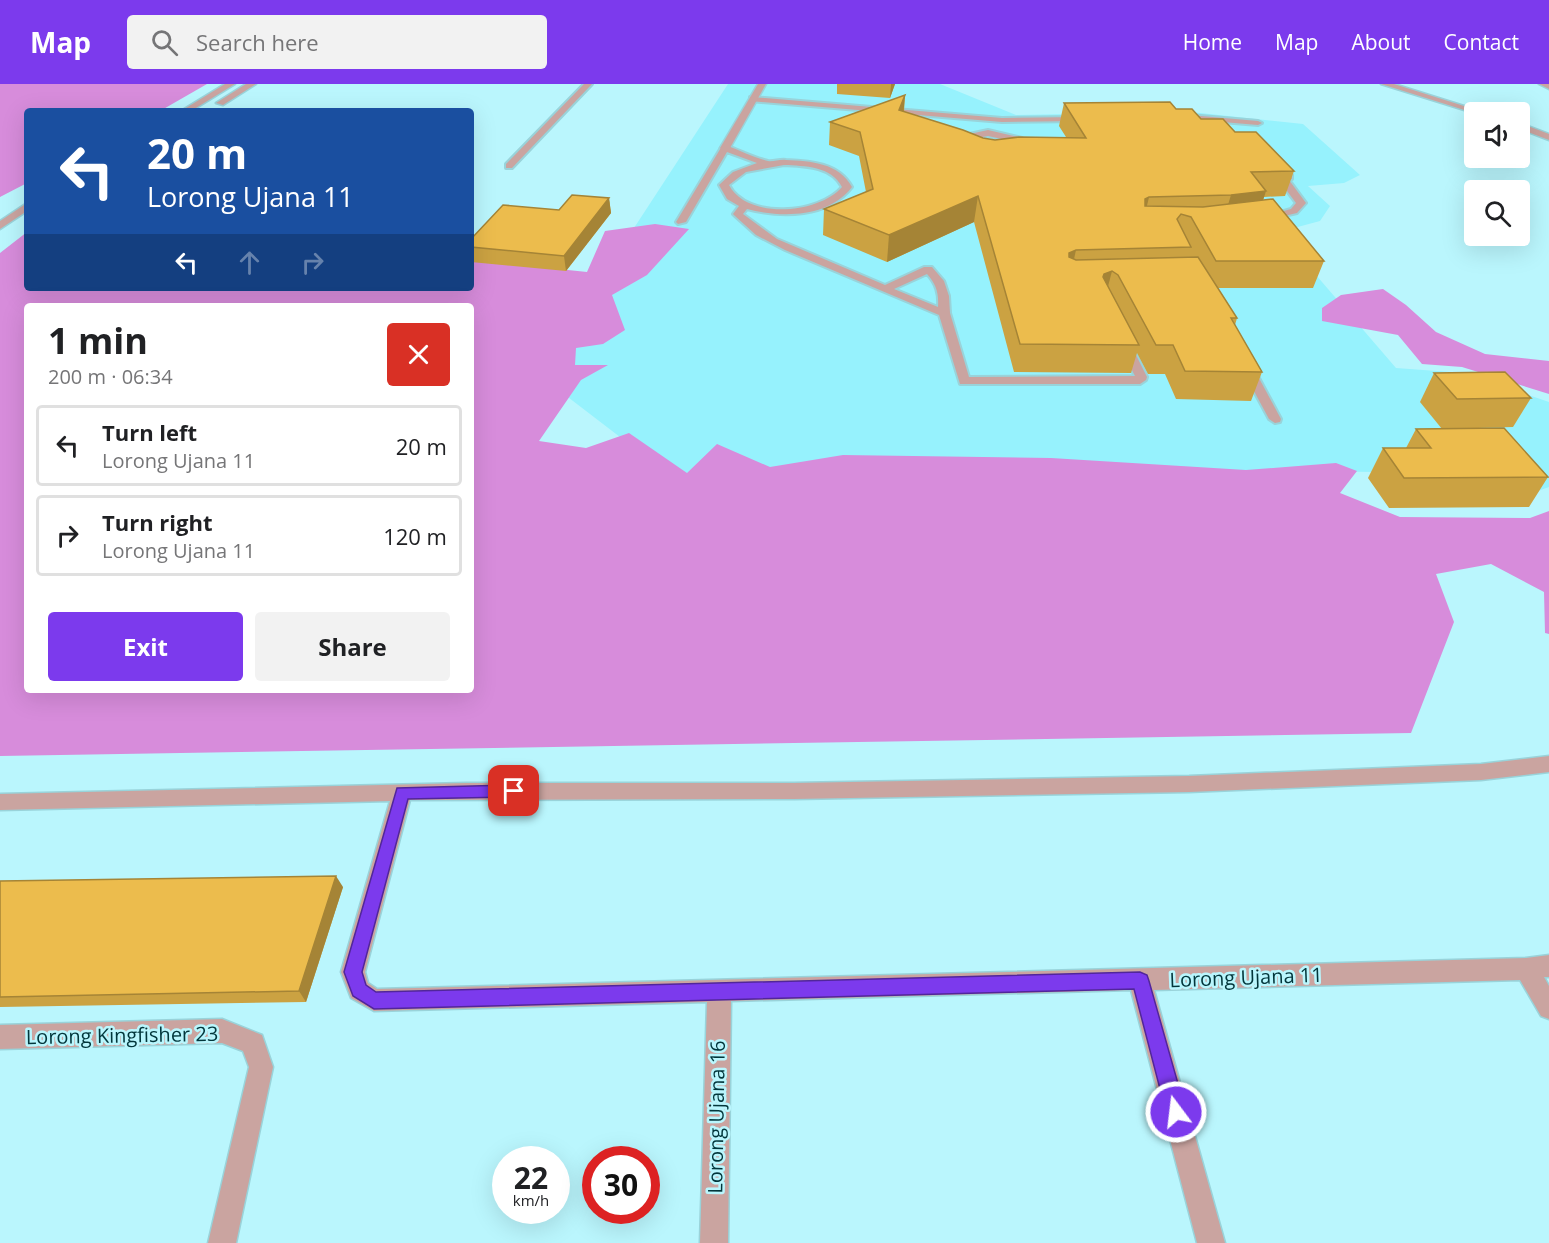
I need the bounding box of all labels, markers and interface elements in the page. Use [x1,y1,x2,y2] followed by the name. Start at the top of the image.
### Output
[127,15,547,69] search box
[30,23,91,61] text: Map
[148,26,181,59] icon: search
[196,27,319,57] text: Search here
[1183,28,1242,56] text: Home
[1275,28,1318,56] text: Map
[1351,28,1411,56] text: About
[1444,28,1519,56] text: Contact
[1464,102,1530,246] map controls
[1464,102,1530,168] button: sound
[147,124,247,181] text: 20 m
[48,132,126,210] icon: left
[147,178,354,215] text: Lorong Ujana 11
[1464,180,1530,246] button: search
[170,246,203,279] icon: left
[233,246,266,279] icon: ahead
[296,246,329,279] icon: right
[48,316,148,365] text: 1 min
[387,323,450,386] button: close
[48,363,173,390] text: 200 m · 06:34
[102,417,197,447] text: Turn left
[51,429,84,462] icon: left
[396,431,447,461] text: 20 m
[102,447,255,474] text: Lorong Ujana 11
[102,507,213,537] text: Turn right
[51,519,84,552] icon: right
[383,521,447,551] text: 120 m
[102,537,255,564] text: Lorong Ujana 11
[48,612,243,681] button: Exit
[255,612,450,681] button: Share
[488,765,539,816] pin
[497,774,530,807] icon: arrive
[1169,961,1323,993] street label: Lorong Ujana 11
[26,1020,218,1050] street label: Lorong Kingfisher 23
[701,1040,731,1194] street label: Lorong Ujana 16
[1144,1080,1208,1144] position arrow
[582,1146,660,1224] speed limit sign: 30
[514,1157,548,1198] text: 22
[513,1190,549,1210] text: km/h

